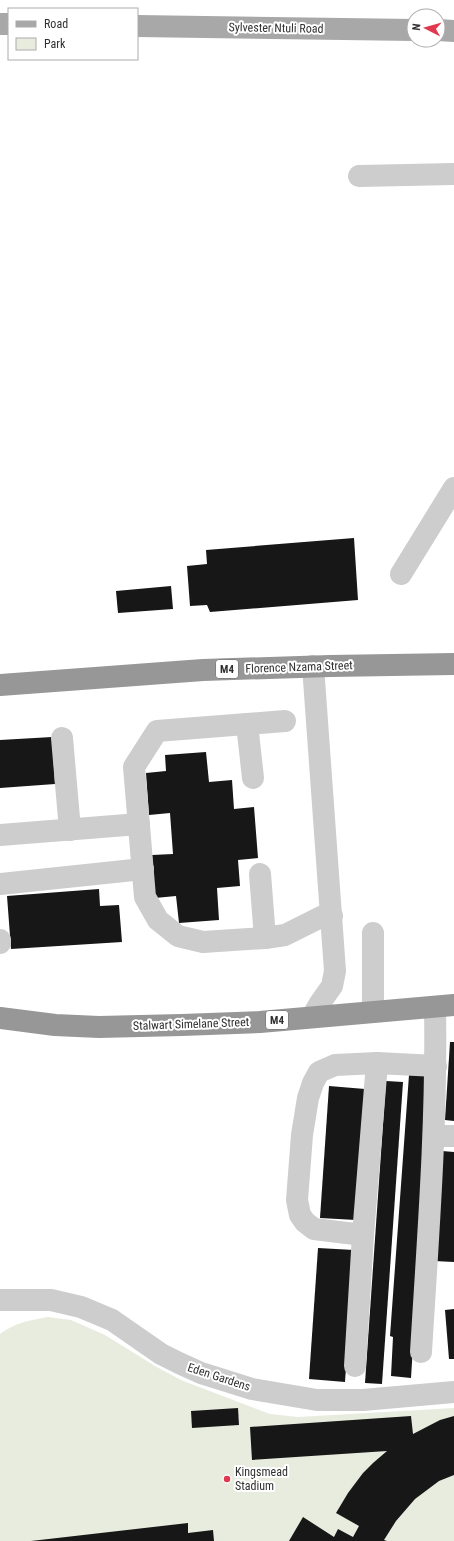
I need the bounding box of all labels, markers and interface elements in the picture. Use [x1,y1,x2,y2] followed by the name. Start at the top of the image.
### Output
[8,8,138,60] legend
[406,8,446,48] north arrow
[44,17,68,31] text: Road
[228,20,324,36] street label: Sylvester Ntuli Road
[410,23,423,31] text: N
[44,37,66,51] text: Park
[245,658,353,676] street label: Florence Nzama Street
[216,660,238,678] road number: M4
[266,1011,288,1029] road number: M4
[133,1015,250,1033] street label: Stalwart Simelane Street
[186,1360,252,1394] street label: Eden Gardens
[235,1465,288,1493] place label: Kingsmead Stadium
[222,1474,232,1484] marker: Kingsmead Stadium

